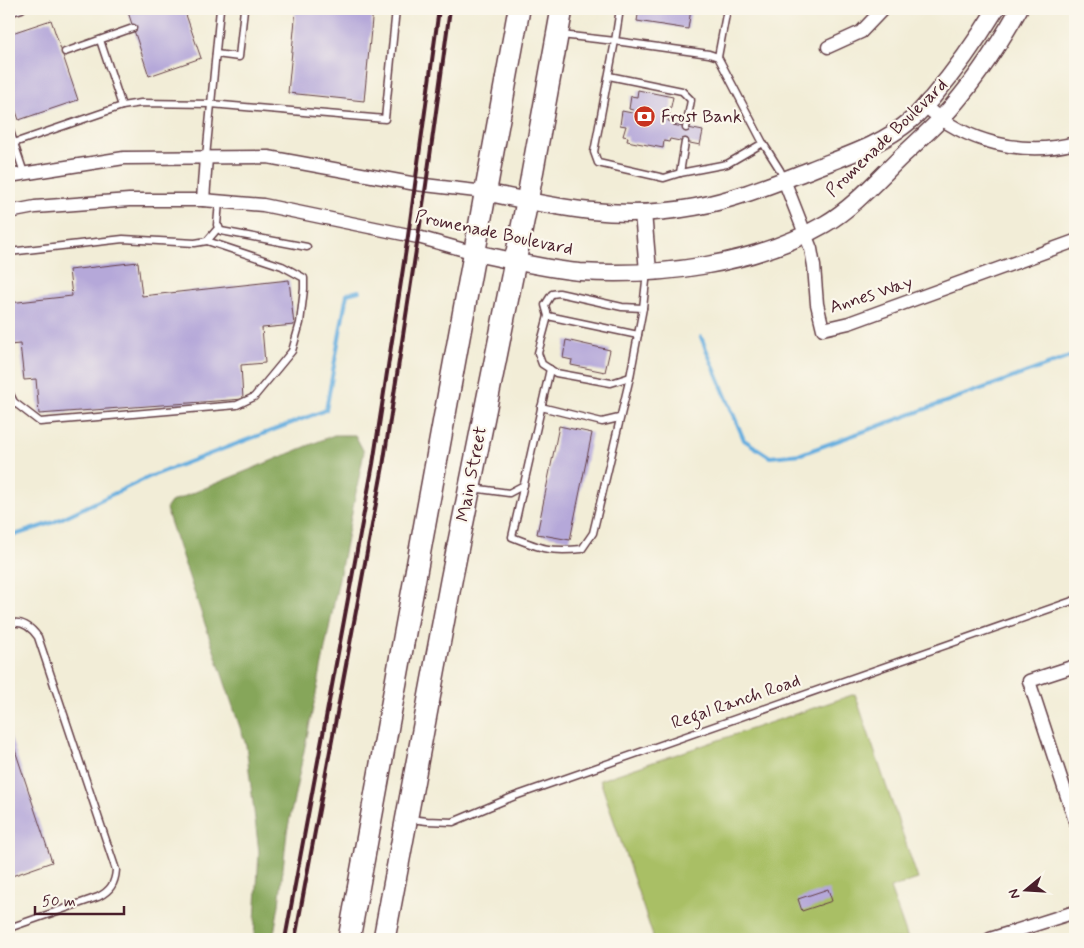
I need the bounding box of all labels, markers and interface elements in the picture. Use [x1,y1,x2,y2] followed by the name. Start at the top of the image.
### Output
[821,73,953,203] street label: Promenade Boulevard
[633,105,657,129] bank icon: Frost Bank
[661,105,742,129] place label: Frost Bank
[413,205,575,261] street label: Promenade Boulevard
[826,270,916,320] street label: Annes Way
[451,424,493,524] street label: Main Street
[668,669,804,737] street label: Regal Ranch Road
[1002,866,1052,916] north arrow
[35,883,124,915] scale bar
[1005,886,1025,901] text: N
[42,892,76,912] text: 50 m

